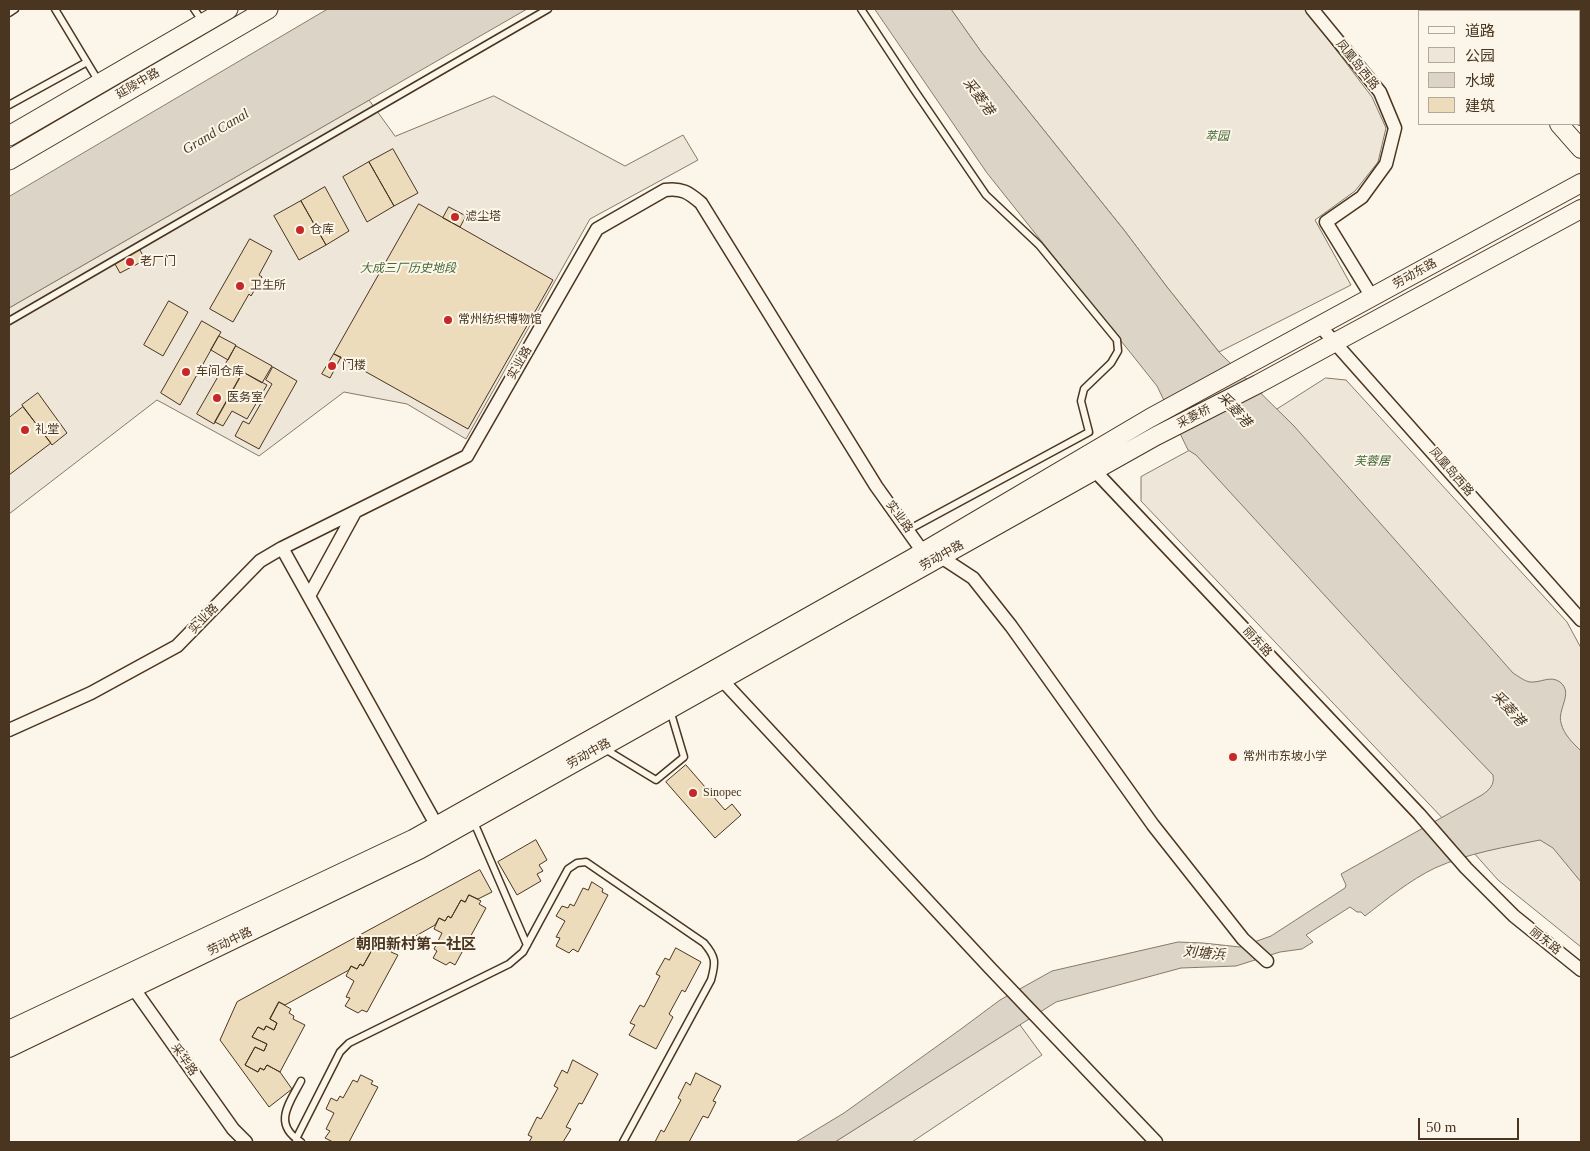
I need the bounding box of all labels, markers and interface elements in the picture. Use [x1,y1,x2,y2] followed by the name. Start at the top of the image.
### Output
[1418,10,1580,125] legend
[1465,23,1495,39] text: 道路
[1333,37,1381,93] street label: 凤凰岛西路
[1465,48,1495,64] text: 公园
[114,66,162,102] street label: 延陵中路
[1465,73,1495,89] text: 水域
[959,75,997,119] water label: 采菱港
[1465,98,1495,114] text: 建筑
[180,106,252,158] water label: Grand Canal
[1205,130,1229,144] park label: 萃园
[465,210,501,224] place label: 滤尘塔
[449,211,461,223] marker: 滤尘塔
[310,223,334,237] place label: 仓库
[294,224,306,236] marker: 仓库
[140,255,176,269] place label: 老厂门
[124,256,136,268] marker: 老厂门
[1391,256,1439,292] street label: 劳动东路
[360,262,456,276] park label: 大成三厂历史地段
[250,279,286,293] place label: 卫生所
[234,280,246,292] marker: 卫生所
[458,313,542,327] place label: 常州纺织博物馆
[442,314,454,326] marker: 常州纺织博物馆
[505,344,535,382] street label: 实业路
[342,359,366,373] place label: 门楼
[326,360,338,372] marker: 门楼
[196,365,244,379] place label: 车间仓库
[180,366,192,378] marker: 车间仓库
[1214,389,1254,431] water label: 采菱港
[227,391,263,405] place label: 医务室
[211,392,223,404] marker: 医务室
[1175,402,1213,432] street label: 采菱桥
[35,423,59,437] place label: 礼堂
[19,424,31,436] marker: 礼堂
[1426,445,1476,499] street label: 凤凰岛西路
[1354,455,1390,469] park label: 芙蓉居
[883,498,915,536] street label: 实业路
[918,538,966,574] street label: 劳动中路
[186,601,222,637] street label: 实业路
[1239,624,1275,660] street label: 丽东路
[1488,688,1528,730] water label: 采菱港
[565,736,613,772] street label: 劳动中路
[1243,750,1327,764] place label: 常州市东坡小学
[1227,751,1239,763] marker: 常州市东坡小学
[703,786,742,800] place label: Sinopec
[687,787,699,799] marker: Sinopec
[1526,924,1564,958] street label: 丽东路
[205,925,255,959] street label: 劳动中路
[356,936,476,954] district label: 朝阳新村第一社区
[1182,944,1226,964] water label: 刘塘浜
[168,1041,200,1079] street label: 采华路
[1420,1108,1521,1140] scale bar
[1426,1119,1456,1135] text: 50 m

